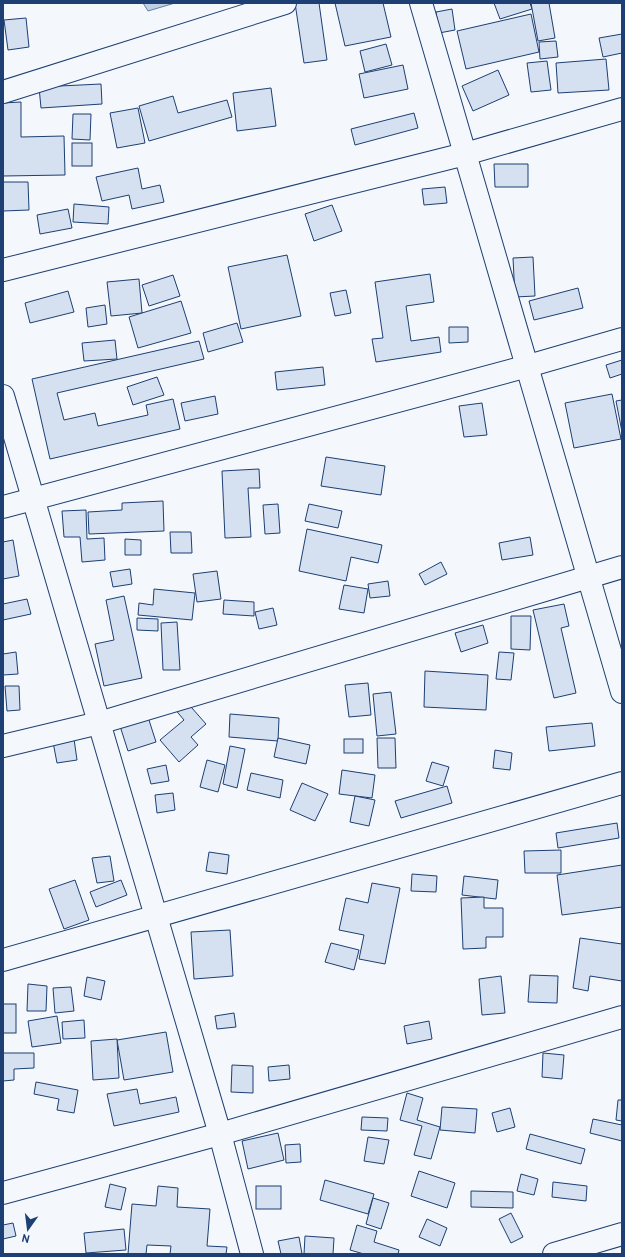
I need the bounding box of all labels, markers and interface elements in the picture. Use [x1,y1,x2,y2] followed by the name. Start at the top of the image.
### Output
[8,1209,48,1249] north arrow
[20,1230,31,1245] text: N

